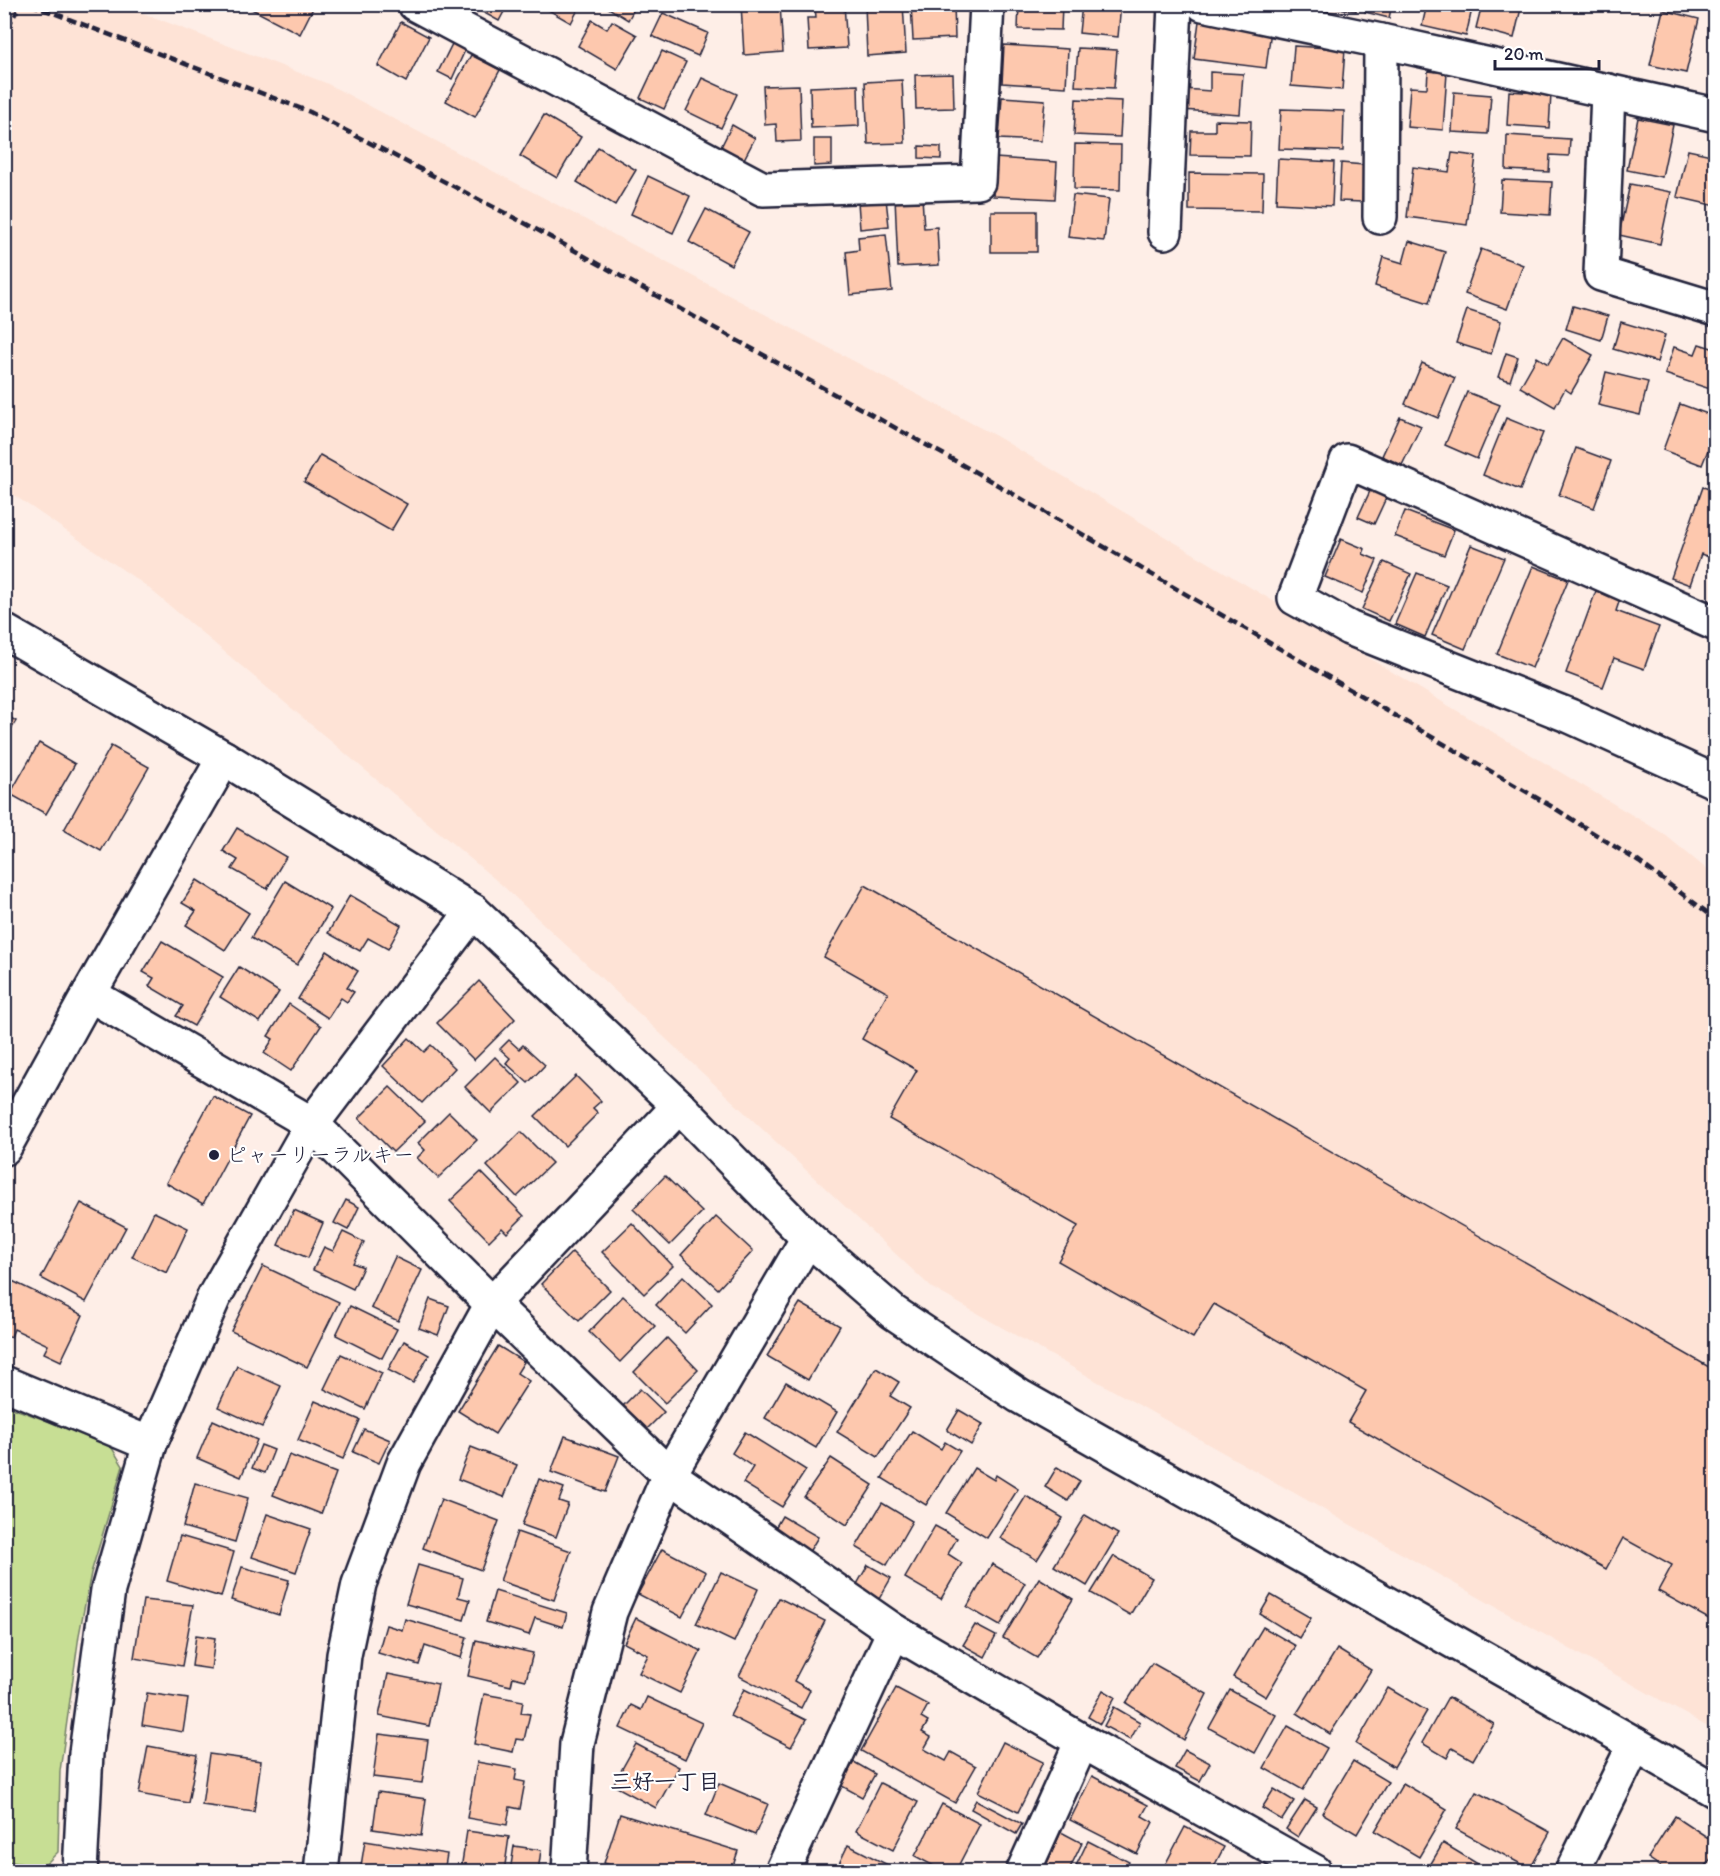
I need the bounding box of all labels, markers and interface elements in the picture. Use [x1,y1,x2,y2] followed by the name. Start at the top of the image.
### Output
[1495,33,1598,71] scale bar
[1504,43,1544,65] text: 20 m
[226,1142,414,1167] place label: ピャーリーラルキー
[207,1148,221,1162] marker: ピャーリーラルキー
[610,1768,720,1795] district label: 三好一丁目

